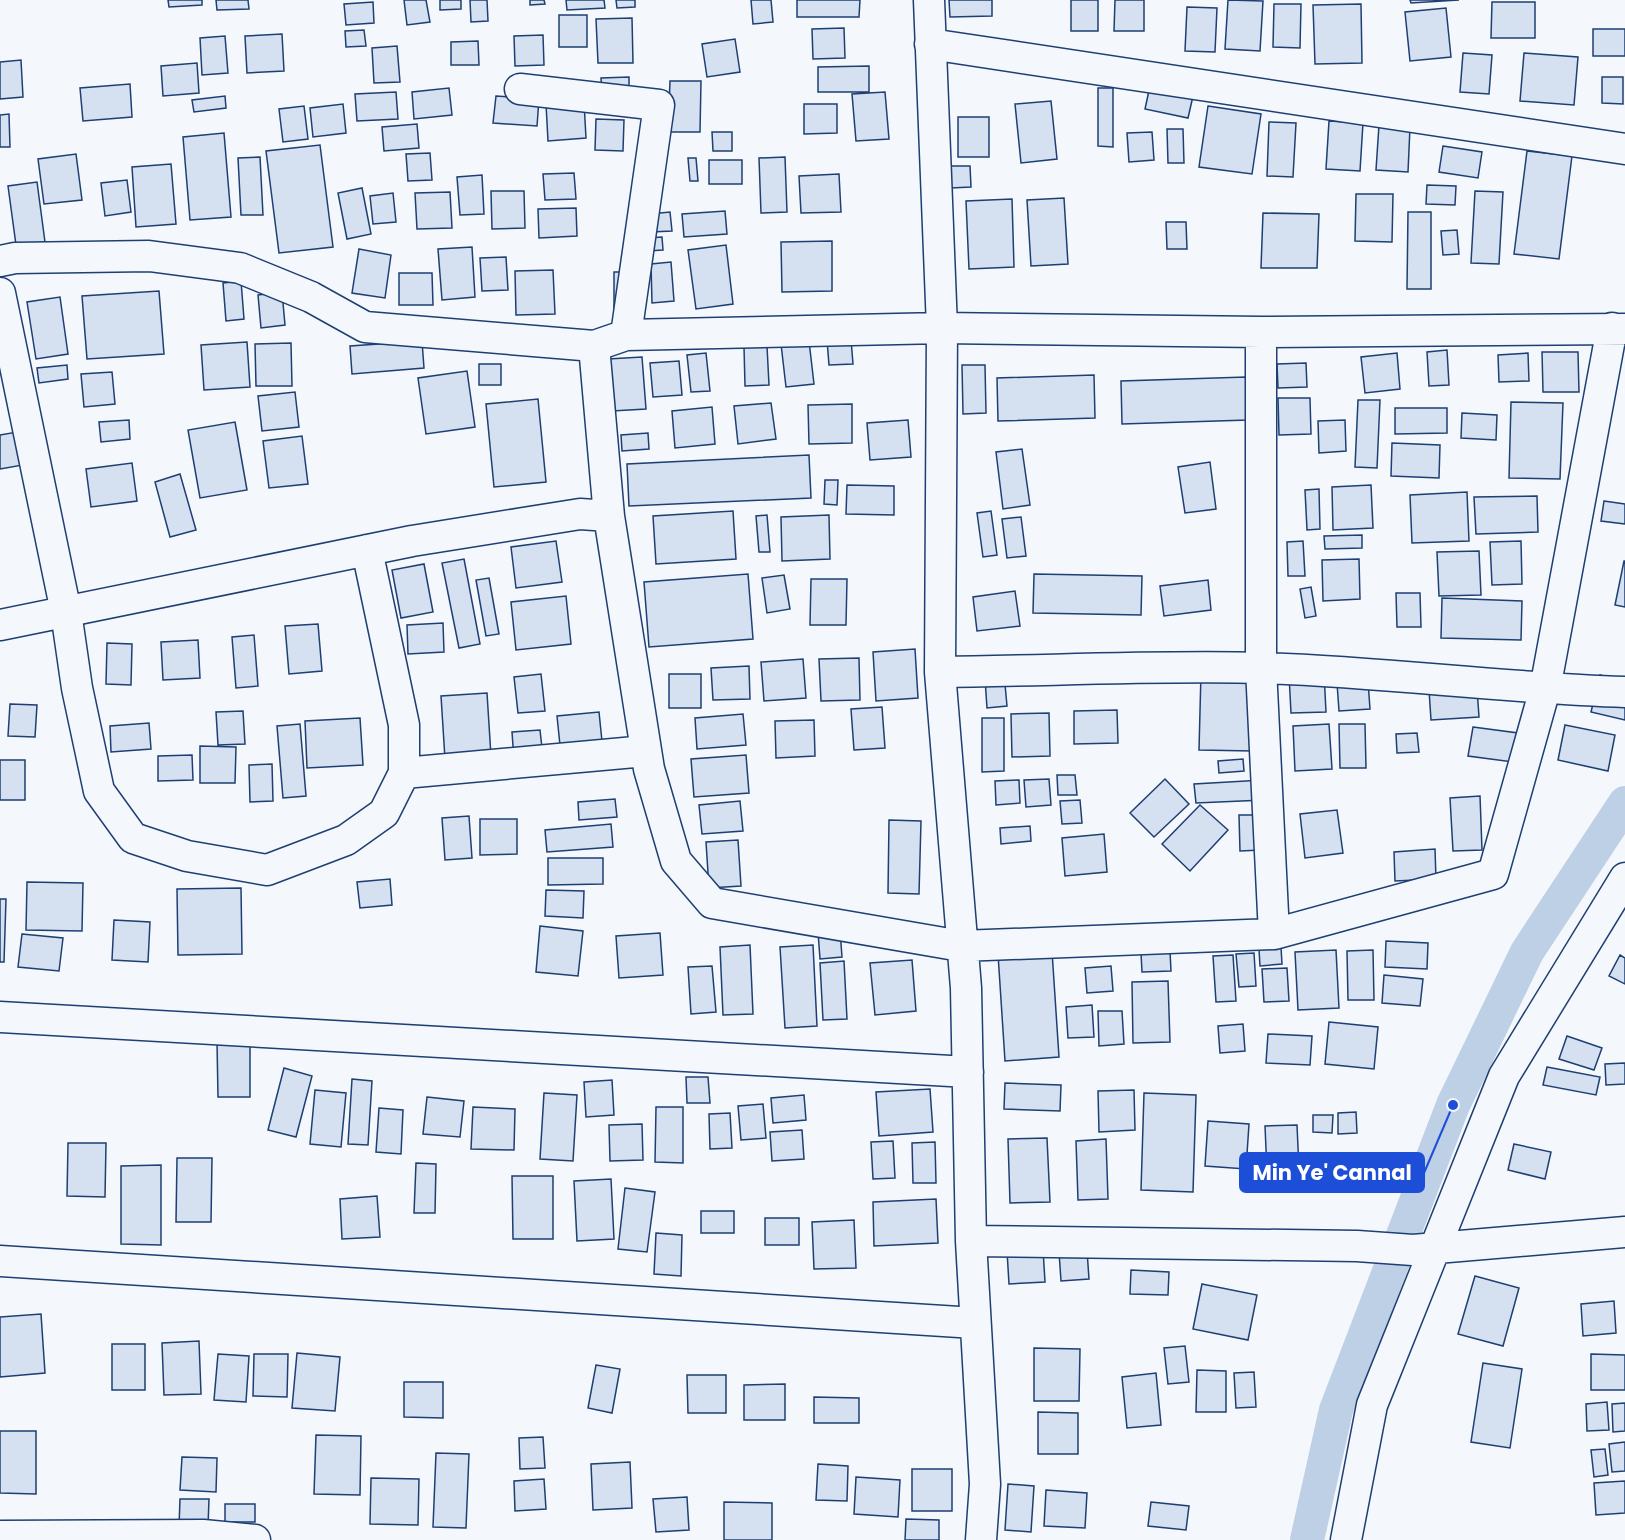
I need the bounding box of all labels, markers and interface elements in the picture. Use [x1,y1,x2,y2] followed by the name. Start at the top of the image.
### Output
[1240,1153,1424,1192] callout: Min Ye' Cannal
[1252,1158,1412,1187] text: Min Ye' Cannal

